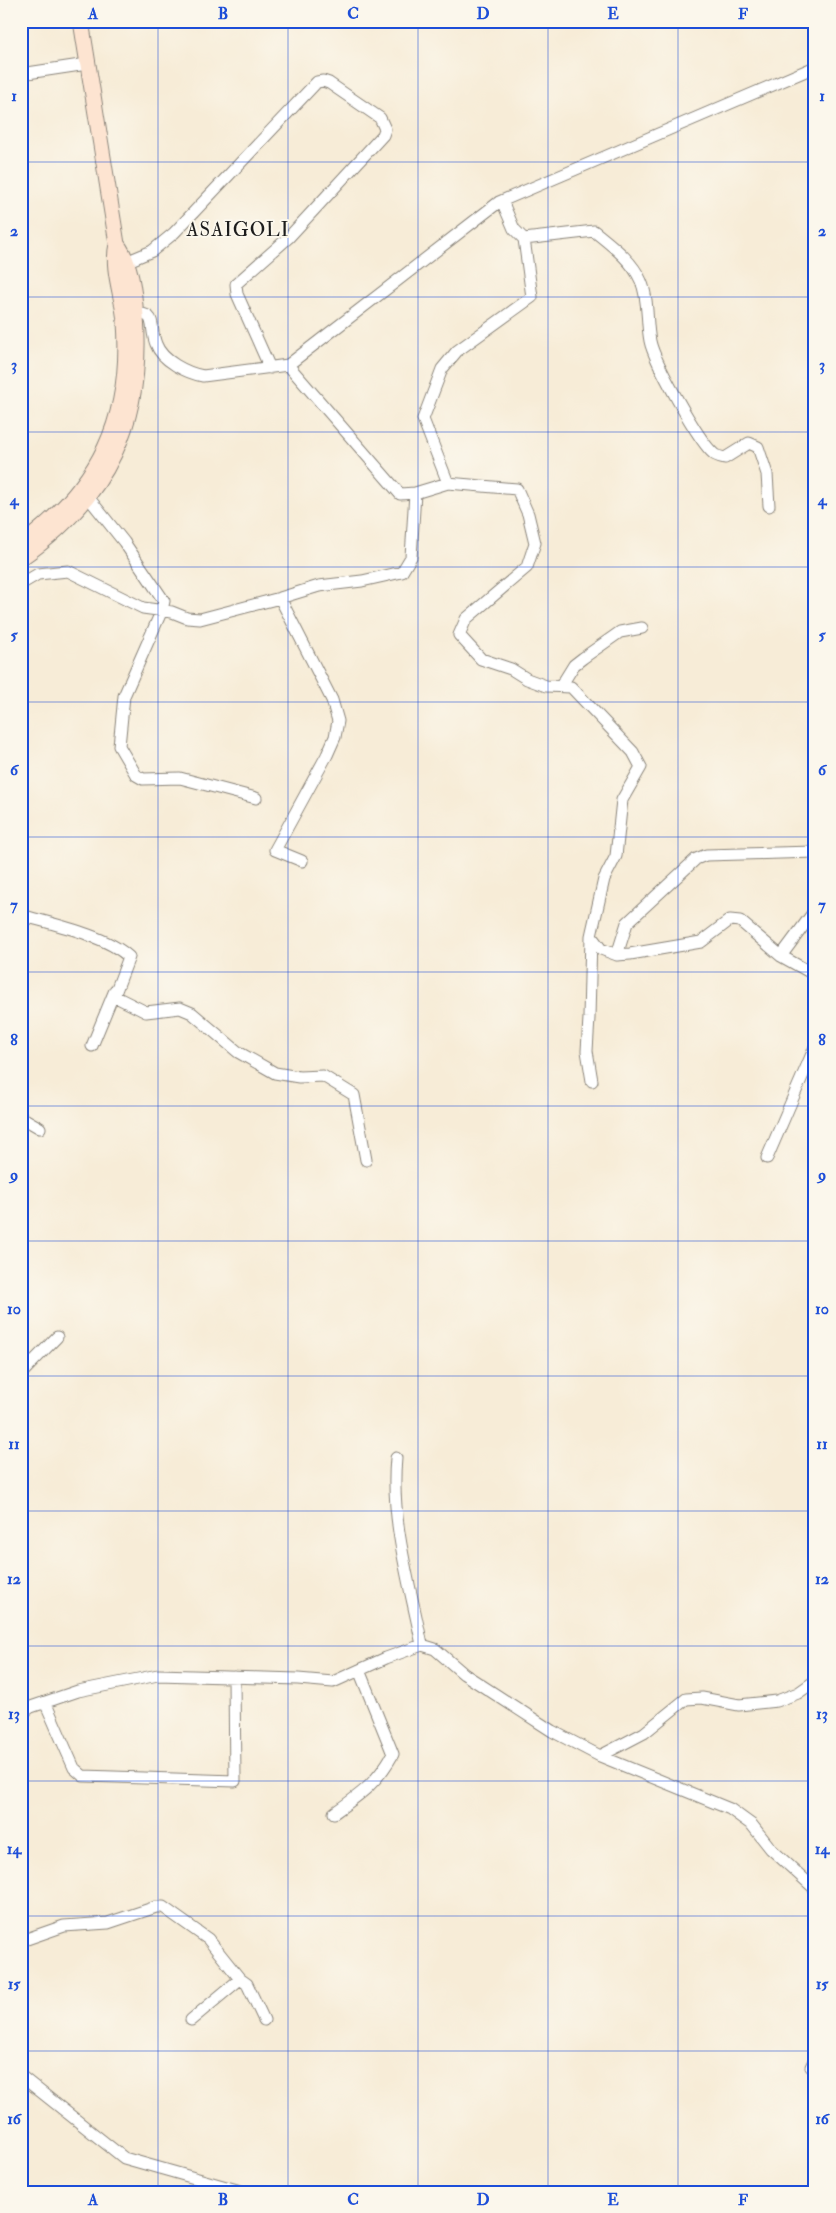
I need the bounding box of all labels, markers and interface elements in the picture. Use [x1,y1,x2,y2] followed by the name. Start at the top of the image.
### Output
[87,4,99,24] text: A
[218,4,228,24] text: B
[347,4,359,24] text: C
[476,4,490,24] text: D
[607,4,619,24] text: E
[738,4,748,24] text: F
[11,86,17,106] text: 1
[819,86,825,106] text: 1
[186,218,289,242] district label: ASAIGOLI
[10,221,18,241] text: 2
[818,221,826,241] text: 2
[11,355,17,375] text: 3
[819,355,825,375] text: 3
[9,490,20,510] text: 4
[817,490,828,510] text: 4
[10,625,18,645] text: 5
[818,625,826,645] text: 5
[10,760,20,780] text: 6
[818,760,828,780] text: 6
[10,895,18,915] text: 7
[818,895,826,915] text: 7
[10,1030,18,1050] text: 8
[818,1030,826,1050] text: 8
[8,1165,18,1185] text: 9
[816,1165,826,1185] text: 9
[7,1299,21,1319] text: 10
[815,1299,829,1319] text: 10
[8,1434,20,1454] text: 11
[816,1434,828,1454] text: 11
[7,1569,21,1589] text: 12
[815,1569,829,1589] text: 12
[8,1704,20,1724] text: 13
[816,1704,828,1724] text: 13
[7,1839,23,1859] text: 14
[815,1839,831,1859] text: 14
[8,1974,21,1994] text: 15
[816,1974,829,1994] text: 15
[7,2109,23,2129] text: 16
[815,2109,831,2129] text: 16
[87,2190,99,2210] text: A
[218,2190,228,2210] text: B
[347,2190,359,2210] text: C
[476,2190,490,2210] text: D
[607,2190,619,2210] text: E
[738,2190,748,2210] text: F

